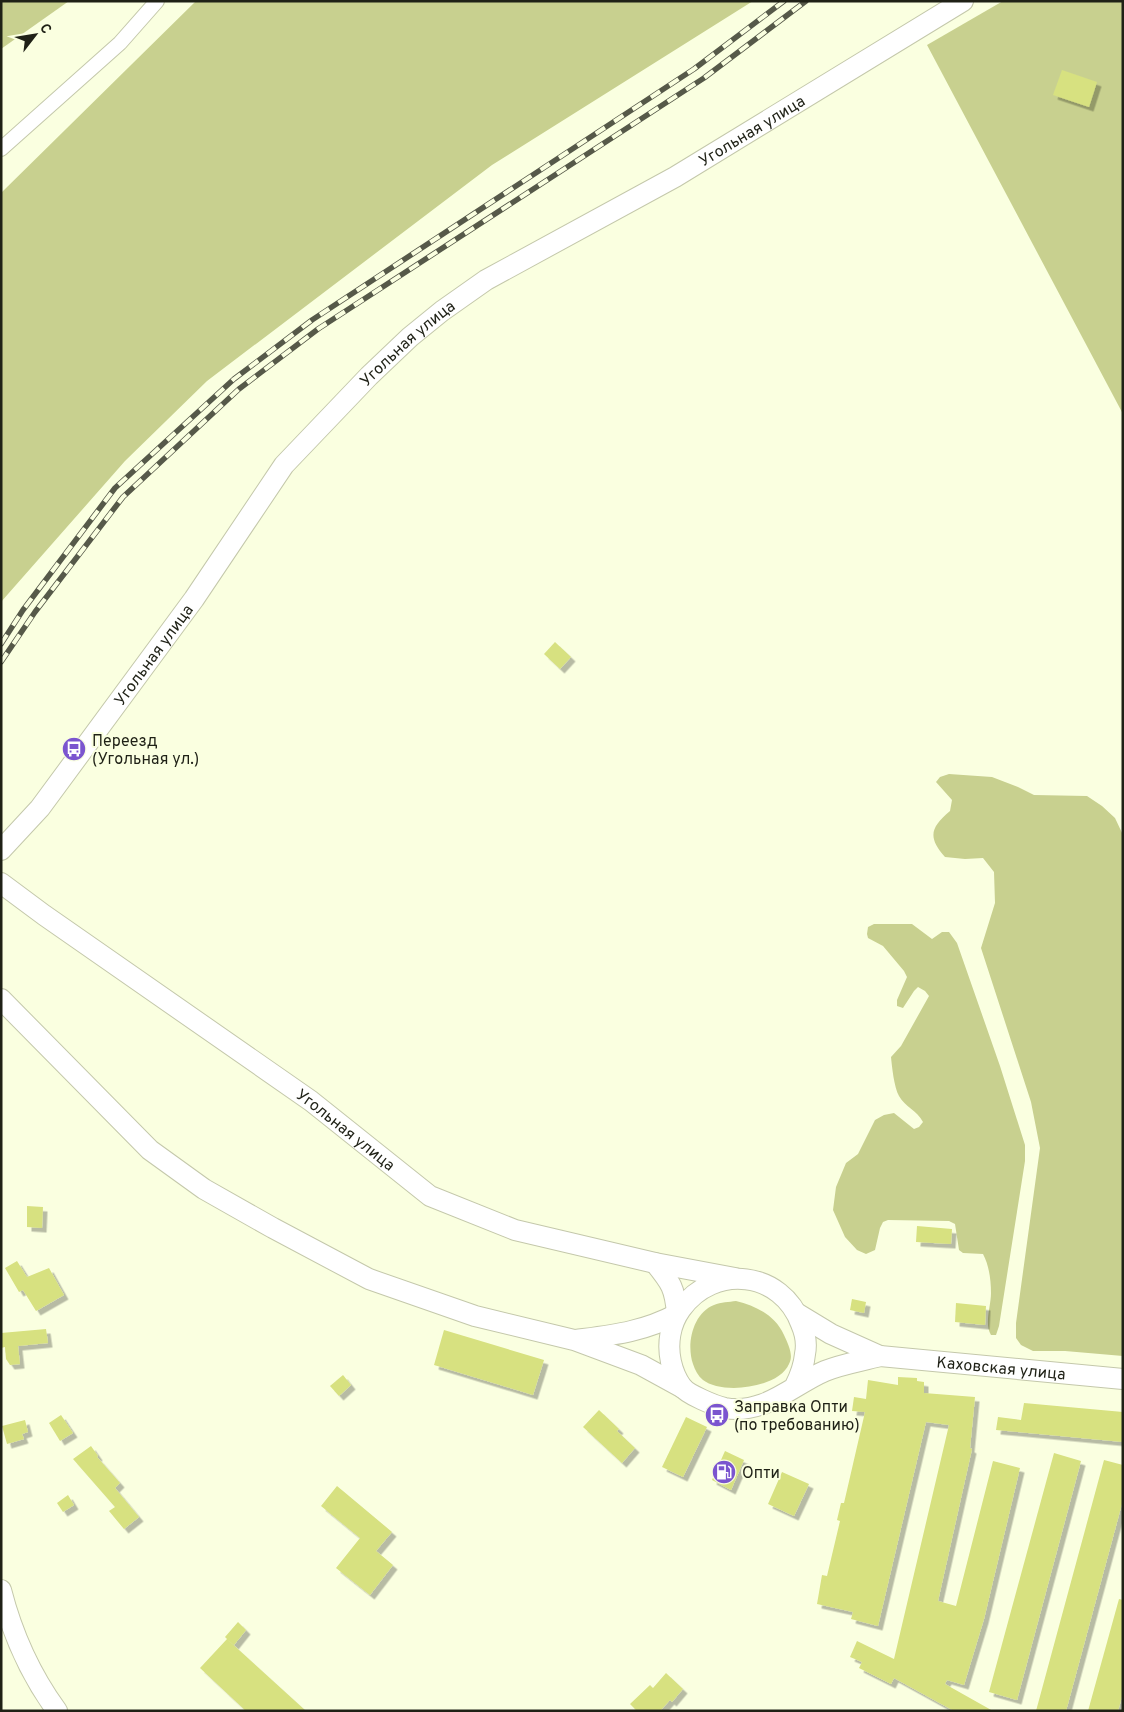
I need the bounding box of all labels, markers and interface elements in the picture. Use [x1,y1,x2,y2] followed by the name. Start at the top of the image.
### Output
[10,10,60,60] north arrow
[35,21,54,37] text: С
[696,92,809,172] street label: Угольная улица
[356,297,460,391] street label: Угольная улица
[111,601,199,710] street label: Угольная улица
[92,732,199,770] place label: Переезд (Угольная ул.)
[61,736,87,762] bus stop icon: Переезд (Угольная ул.)
[291,1086,398,1176] street label: Угольная улица
[936,1353,1066,1386] street label: Каховская улица
[734,1398,860,1436] place label: Заправка Опти (по требованию)
[704,1402,730,1428] bus stop icon: Заправка Опти (по требованию)
[711,1459,737,1485] fuel station icon: Опти
[742,1464,780,1484] place label: Опти

